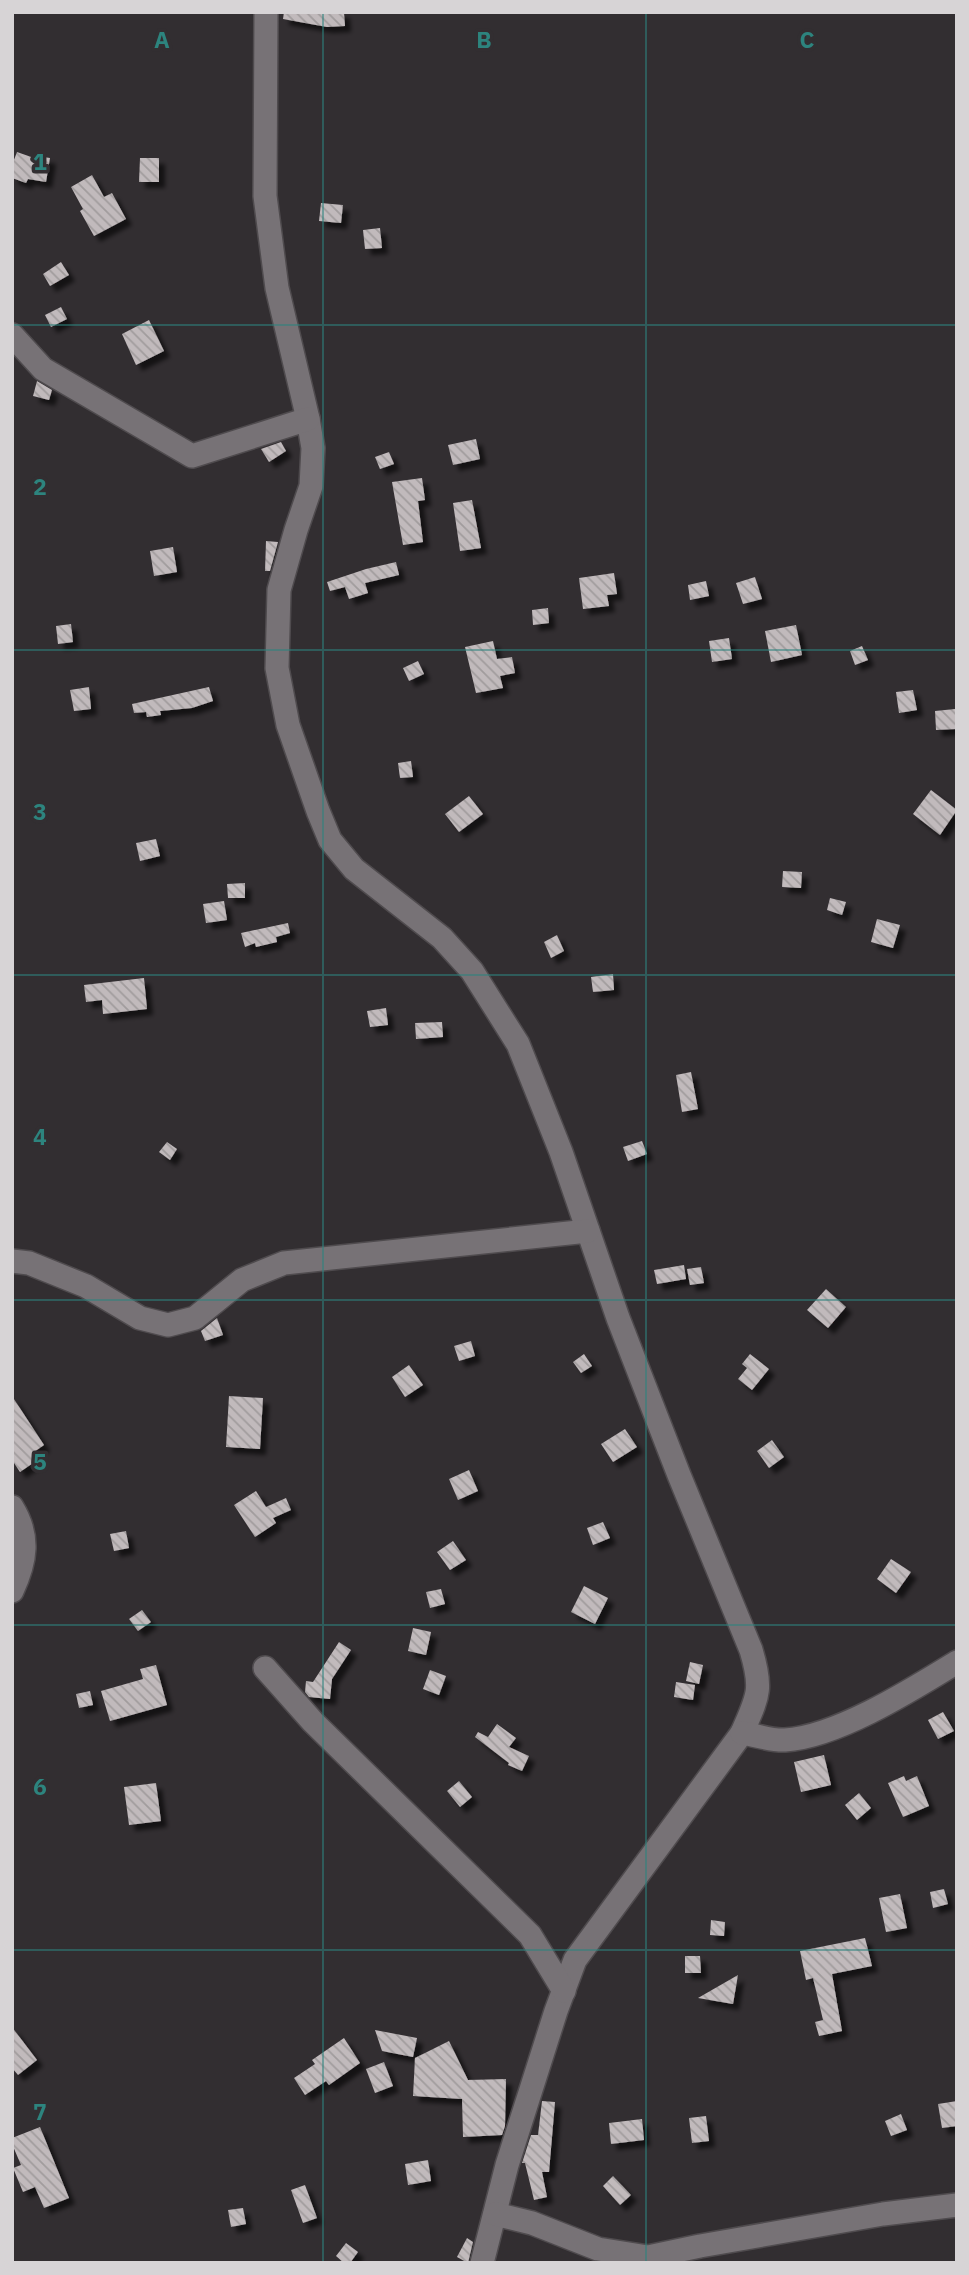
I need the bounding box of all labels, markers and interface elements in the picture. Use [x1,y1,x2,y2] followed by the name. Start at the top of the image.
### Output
[154,24,170,54] text: A
[476,24,492,54] text: B
[800,24,815,54] text: C
[33,146,47,176] text: 1
[33,471,47,501] text: 2
[33,796,47,826] text: 3
[33,1121,47,1151] text: 4
[33,1446,47,1476] text: 5
[33,1771,47,1801] text: 6
[33,2096,47,2126] text: 7

